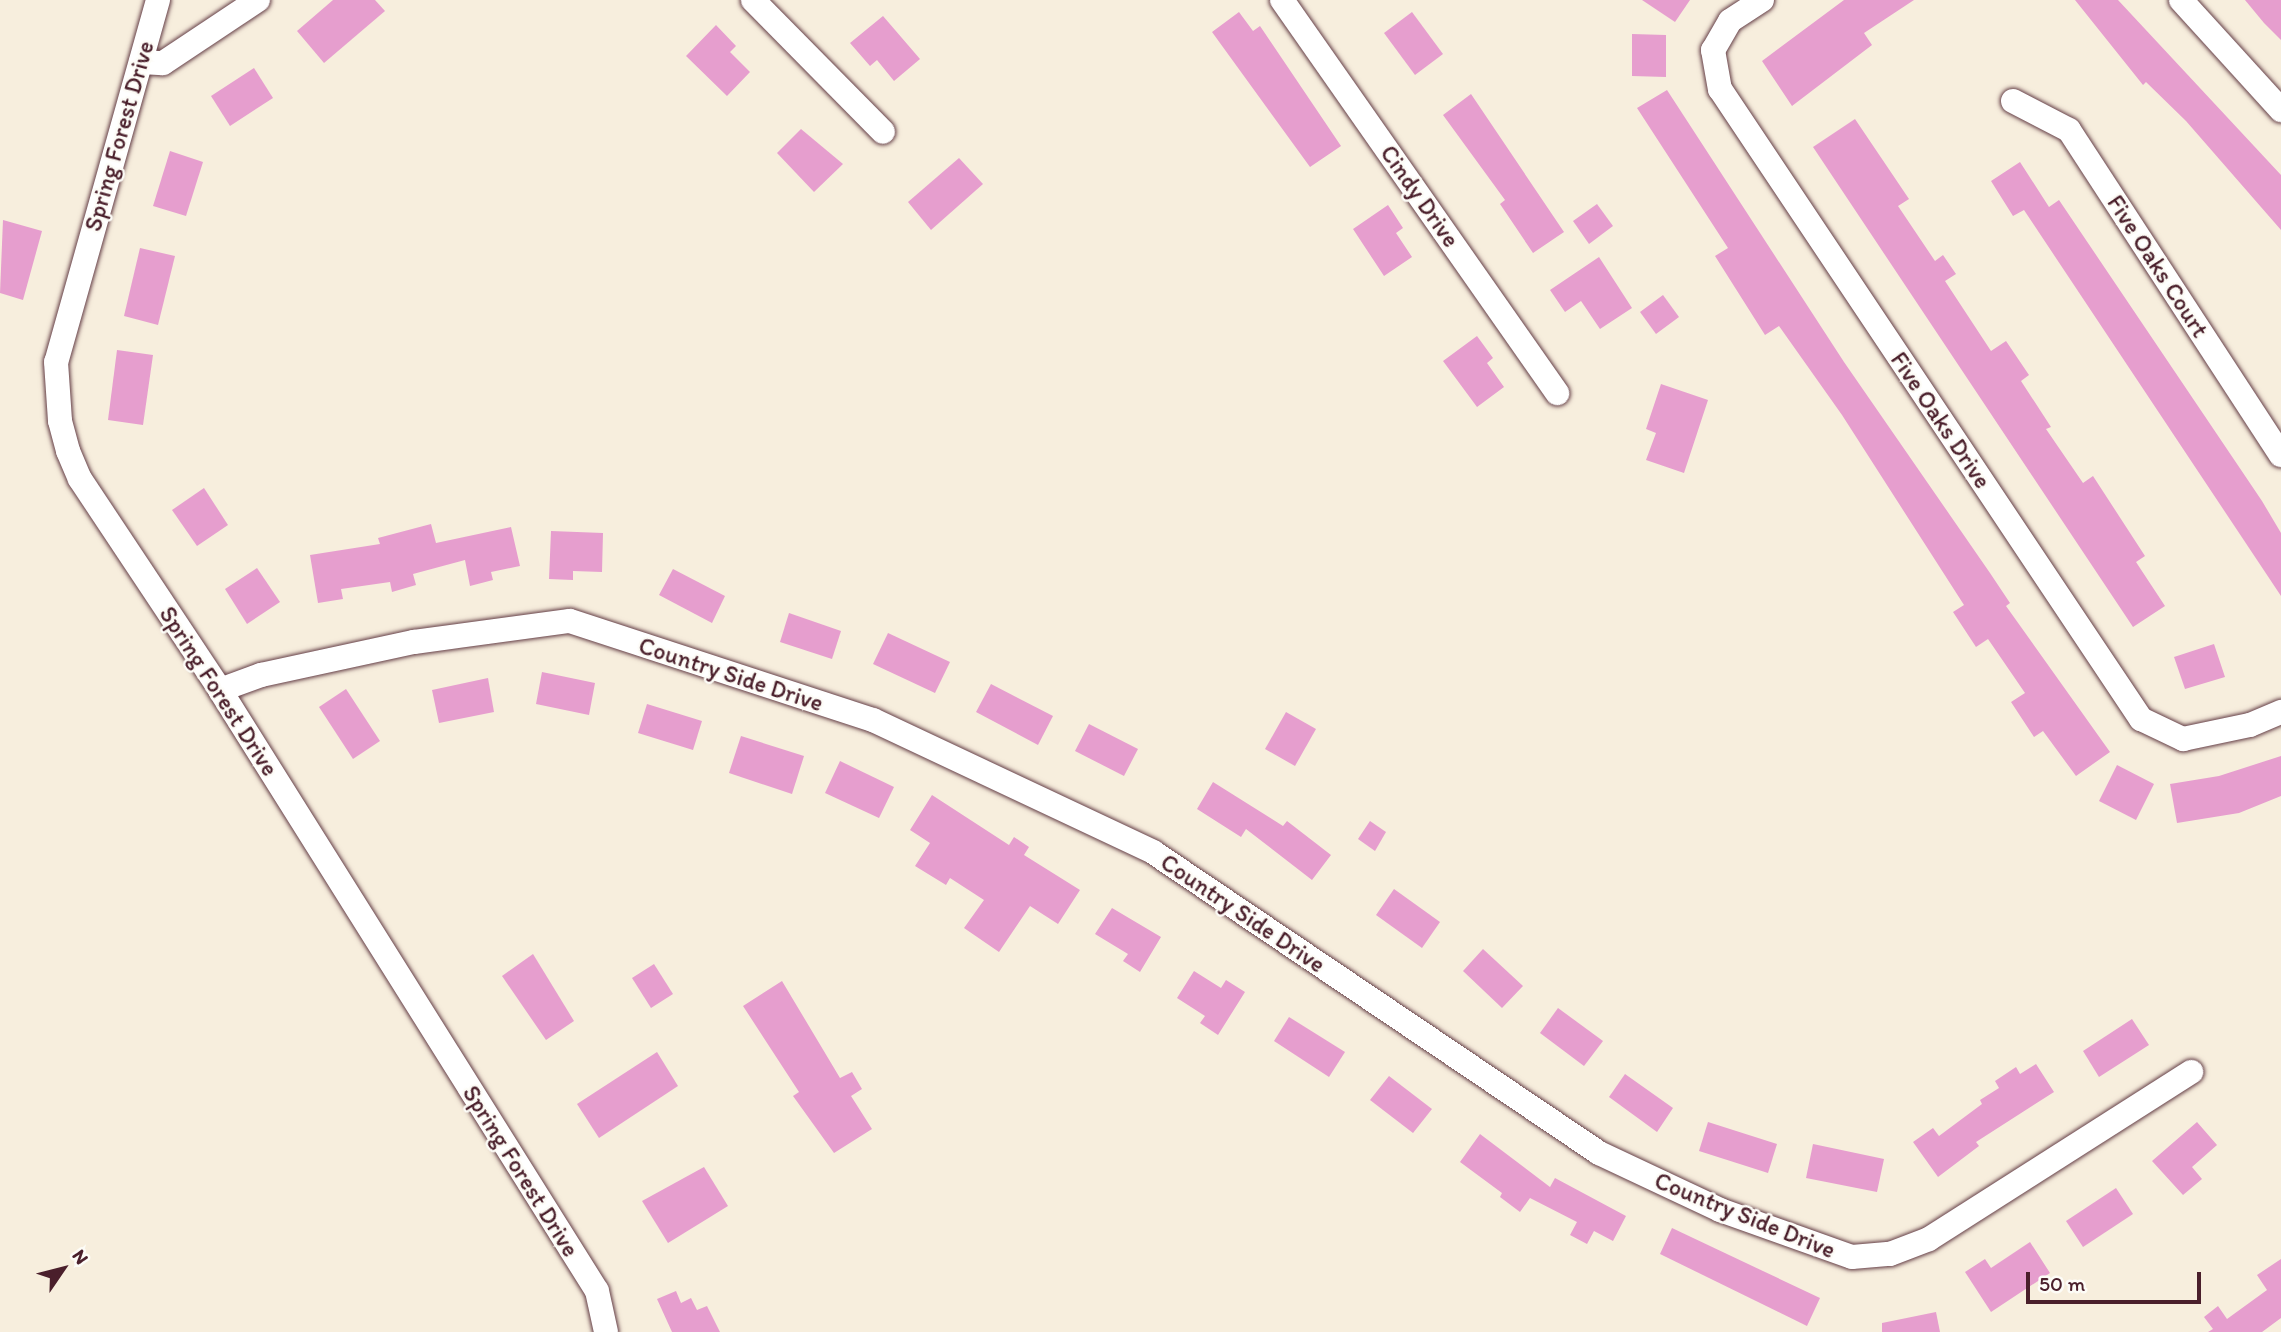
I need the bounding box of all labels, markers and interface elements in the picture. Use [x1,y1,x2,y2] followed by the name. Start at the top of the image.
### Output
[78,38,160,234] street label: Spring Forest Drive
[1374,139,1466,253] street label: Cindy Drive
[2101,189,2215,343] street label: Five Oaks Court
[1885,346,1997,494] street label: Five Oaks Drive
[153,601,285,781] street label: Spring Forest Drive
[635,630,827,718] street label: Country Side Drive
[1155,847,1331,979] street label: Country Side Drive
[457,1080,585,1262] street label: Spring Forest Drive
[1650,1165,1840,1265] street label: Country Side Drive
[28,1234,98,1304] north arrow
[68,1245,94,1269] text: N
[2029,1258,2204,1302] scale bar
[2039,1271,2085,1296] text: 50 m

